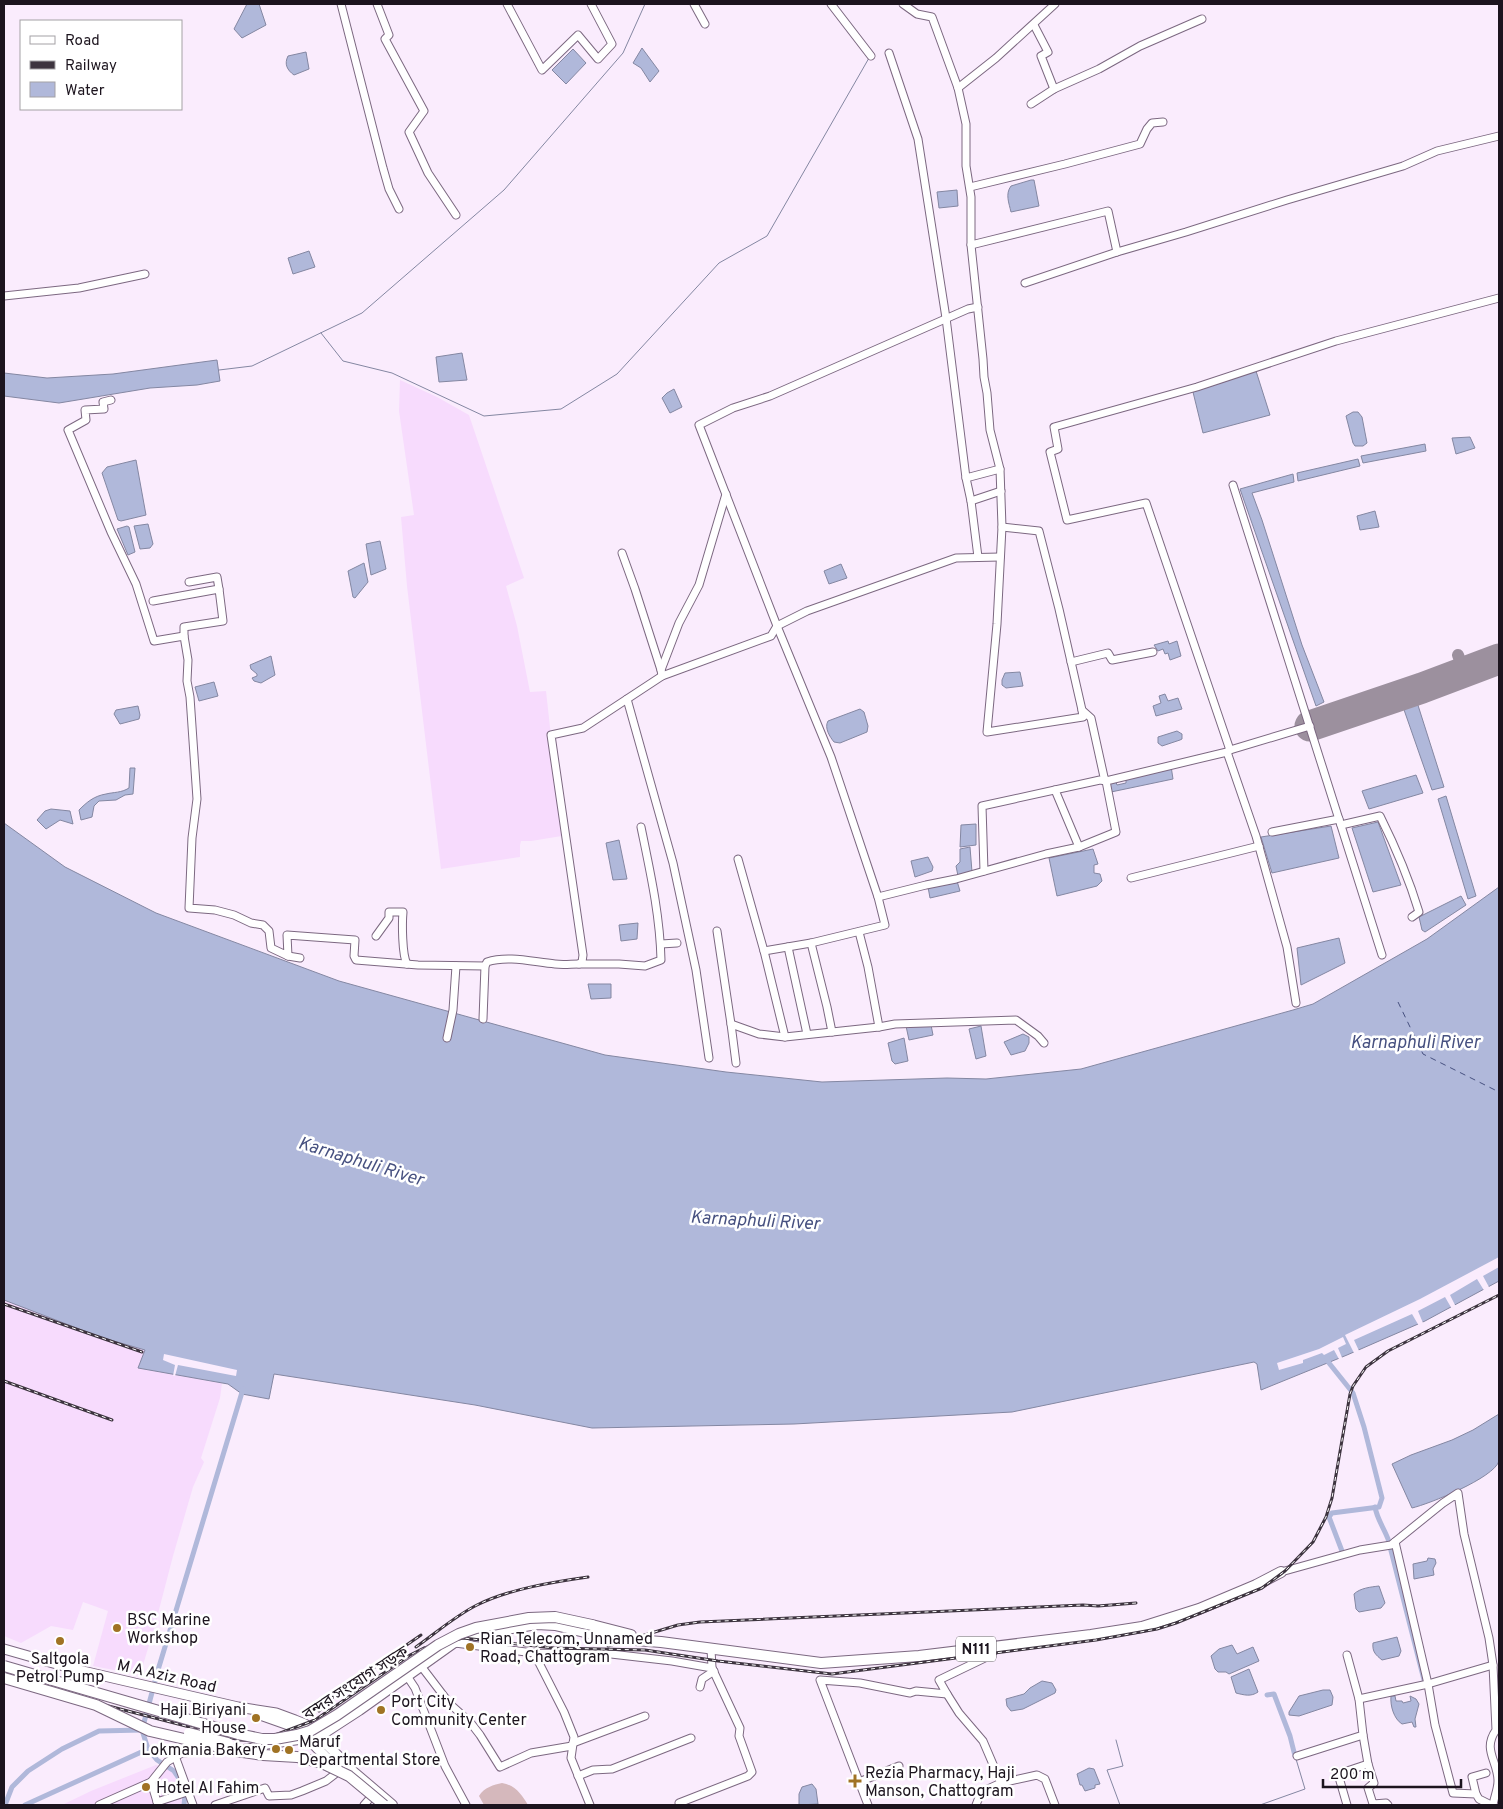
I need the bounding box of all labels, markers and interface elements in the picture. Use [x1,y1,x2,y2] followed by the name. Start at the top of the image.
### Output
[20,20,182,110] legend
[65,32,100,51] text: Road
[65,57,117,76] text: Railway
[65,82,105,101] text: Water
[1350,1032,1482,1055] water label: Karnaphuli River
[295,1132,428,1193] water label: Karnaphuli River
[690,1207,822,1236] water label: Karnaphuli River
[127,1611,210,1649] place label: BSC Marine Workshop
[111,1622,123,1634] marker: BSC Marine Workshop
[480,1630,653,1668] place label: Rian Telecom, Unnamed Road, Chattogram
[54,1635,66,1647] marker: Saltgola Petrol Pump
[956,1636,996,1662] road number: N111
[464,1641,476,1653] marker: Rian Telecom, Unnamed Road, Chattogram
[299,1642,414,1726] street label: বন্দর সংযোগ সড়ক
[16,1650,104,1688] place label: Saltgola Petrol Pump
[115,1656,218,1698] street label: M A Aziz Road
[391,1693,527,1731] place label: Port City Community Center
[160,1701,246,1739] place label: Haji Biriyani House
[375,1704,387,1716] marker: Port City Community Center
[250,1712,262,1724] marker: Haji Biriyani House
[299,1733,440,1771] place label: Maruf Departmental Store
[141,1741,266,1761] place label: Lokmania Bakery
[270,1743,282,1755] marker: Lokmania Bakery
[283,1744,295,1756] marker: Maruf Departmental Store
[1323,1756,1460,1788] scale bar
[865,1764,1015,1802] place label: Rezia Pharmacy, Haji Manson, Chattogram
[1330,1766,1375,1785] text: 200 m
[849,1775,861,1787] marker: Rezia Pharmacy, Haji Manson, Chattogram
[156,1779,259,1799] place label: Hotel Al Fahim
[140,1781,152,1793] marker: Hotel Al Fahim

